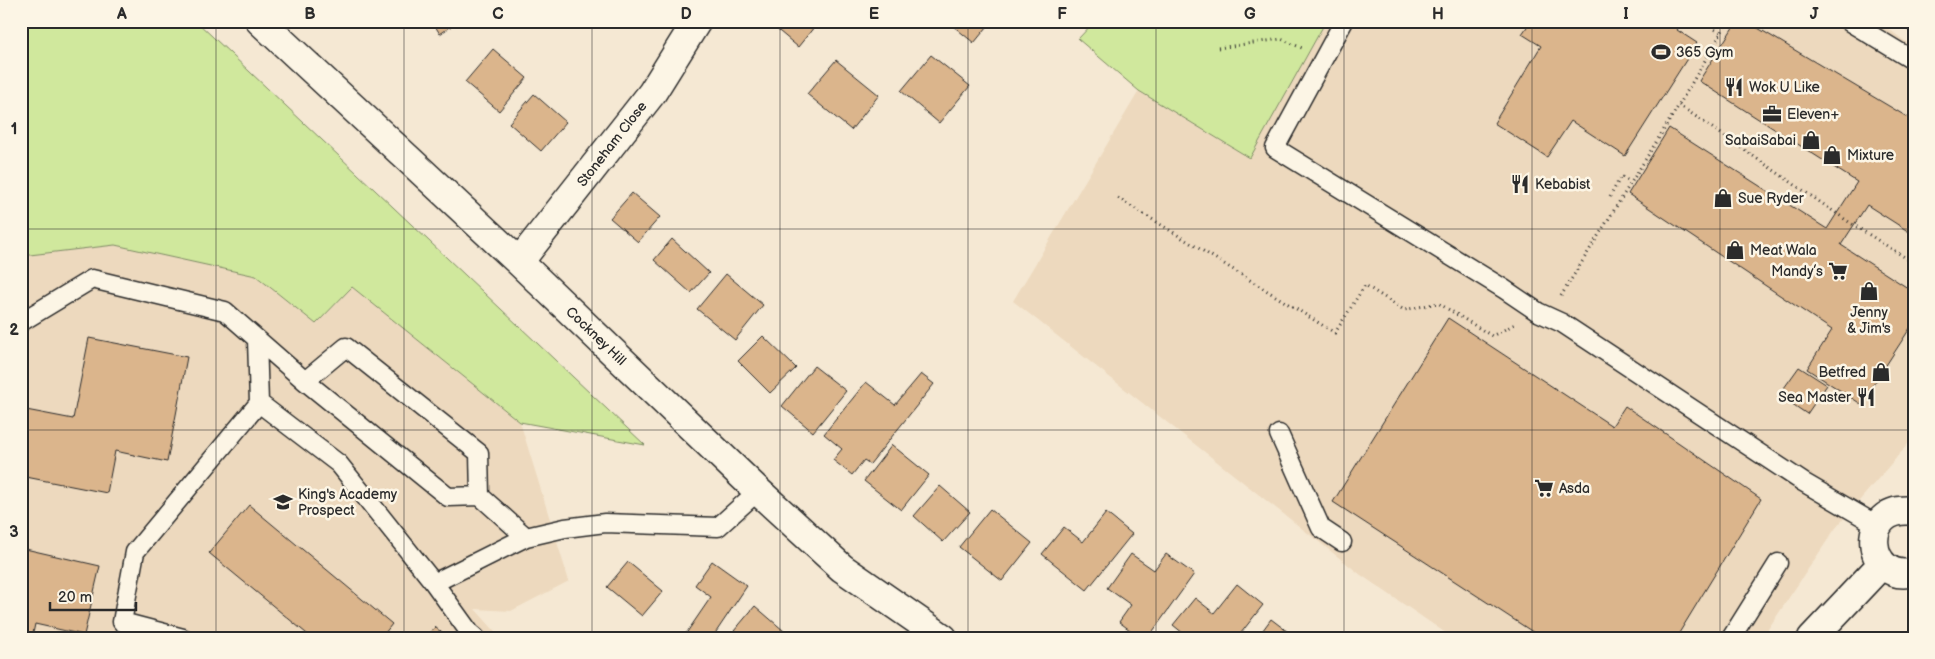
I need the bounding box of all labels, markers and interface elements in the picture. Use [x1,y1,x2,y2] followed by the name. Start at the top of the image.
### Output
[116,5,127,24] text: A
[304,5,316,24] text: B
[492,5,504,24] text: C
[680,5,692,24] text: D
[869,5,879,24] text: E
[1057,5,1067,24] text: F
[1244,5,1256,24] text: G
[1432,5,1444,24] text: H
[1623,5,1629,24] text: I
[1810,5,1819,24] text: J
[1650,41,1672,63] sports icon: 365 Gym
[1676,44,1733,61] place label: 365 Gym
[1723,76,1745,98] restaurant icon: Wok U Like
[1749,79,1820,96] place label: Wok U Like
[573,98,651,190] street label: Stoneham Close
[1761,103,1783,125] office icon: Eleven+
[1787,106,1840,123] place label: Eleven+
[11,120,17,139] text: 1
[1800,129,1822,151] shop icon: SabaiSabai
[1725,132,1796,149] place label: SabaiSabai
[1821,144,1843,166] shop icon: Mixture
[1847,147,1894,164] place label: Mixture
[1509,173,1531,195] restaurant icon: Kebabist
[1535,176,1591,193] place label: Kebabist
[1712,187,1734,209] shop icon: Sue Ryder
[1738,190,1805,207] place label: Sue Ryder
[1724,239,1746,261] shop icon: Meat Wala
[1750,242,1817,259] place label: Meat Wala
[1827,260,1849,282] supermarket icon: Mandy’s
[1771,263,1823,280] place label: Mandy’s
[1858,280,1880,302] shop icon: Jenny & Jim's
[562,303,630,369] street label: Cockney Hill
[1847,304,1891,337] place label: Jenny & Jim's
[9,321,19,340] text: 2
[1870,361,1892,383] shop icon: Betfred
[1818,364,1866,381] place label: Betfred
[1855,386,1877,408] restaurant icon: Sea Master
[1778,389,1852,406] place label: Sea Master
[1533,477,1555,499] supermarket icon: Asda
[1559,480,1590,497] place label: Asda
[298,486,398,519] place label: King's Academy Prospect
[272,491,294,513] school or university icon: King's Academy Prospect
[9,523,19,542] text: 3
[50,579,136,611] scale bar
[58,588,92,607] text: 20 m

